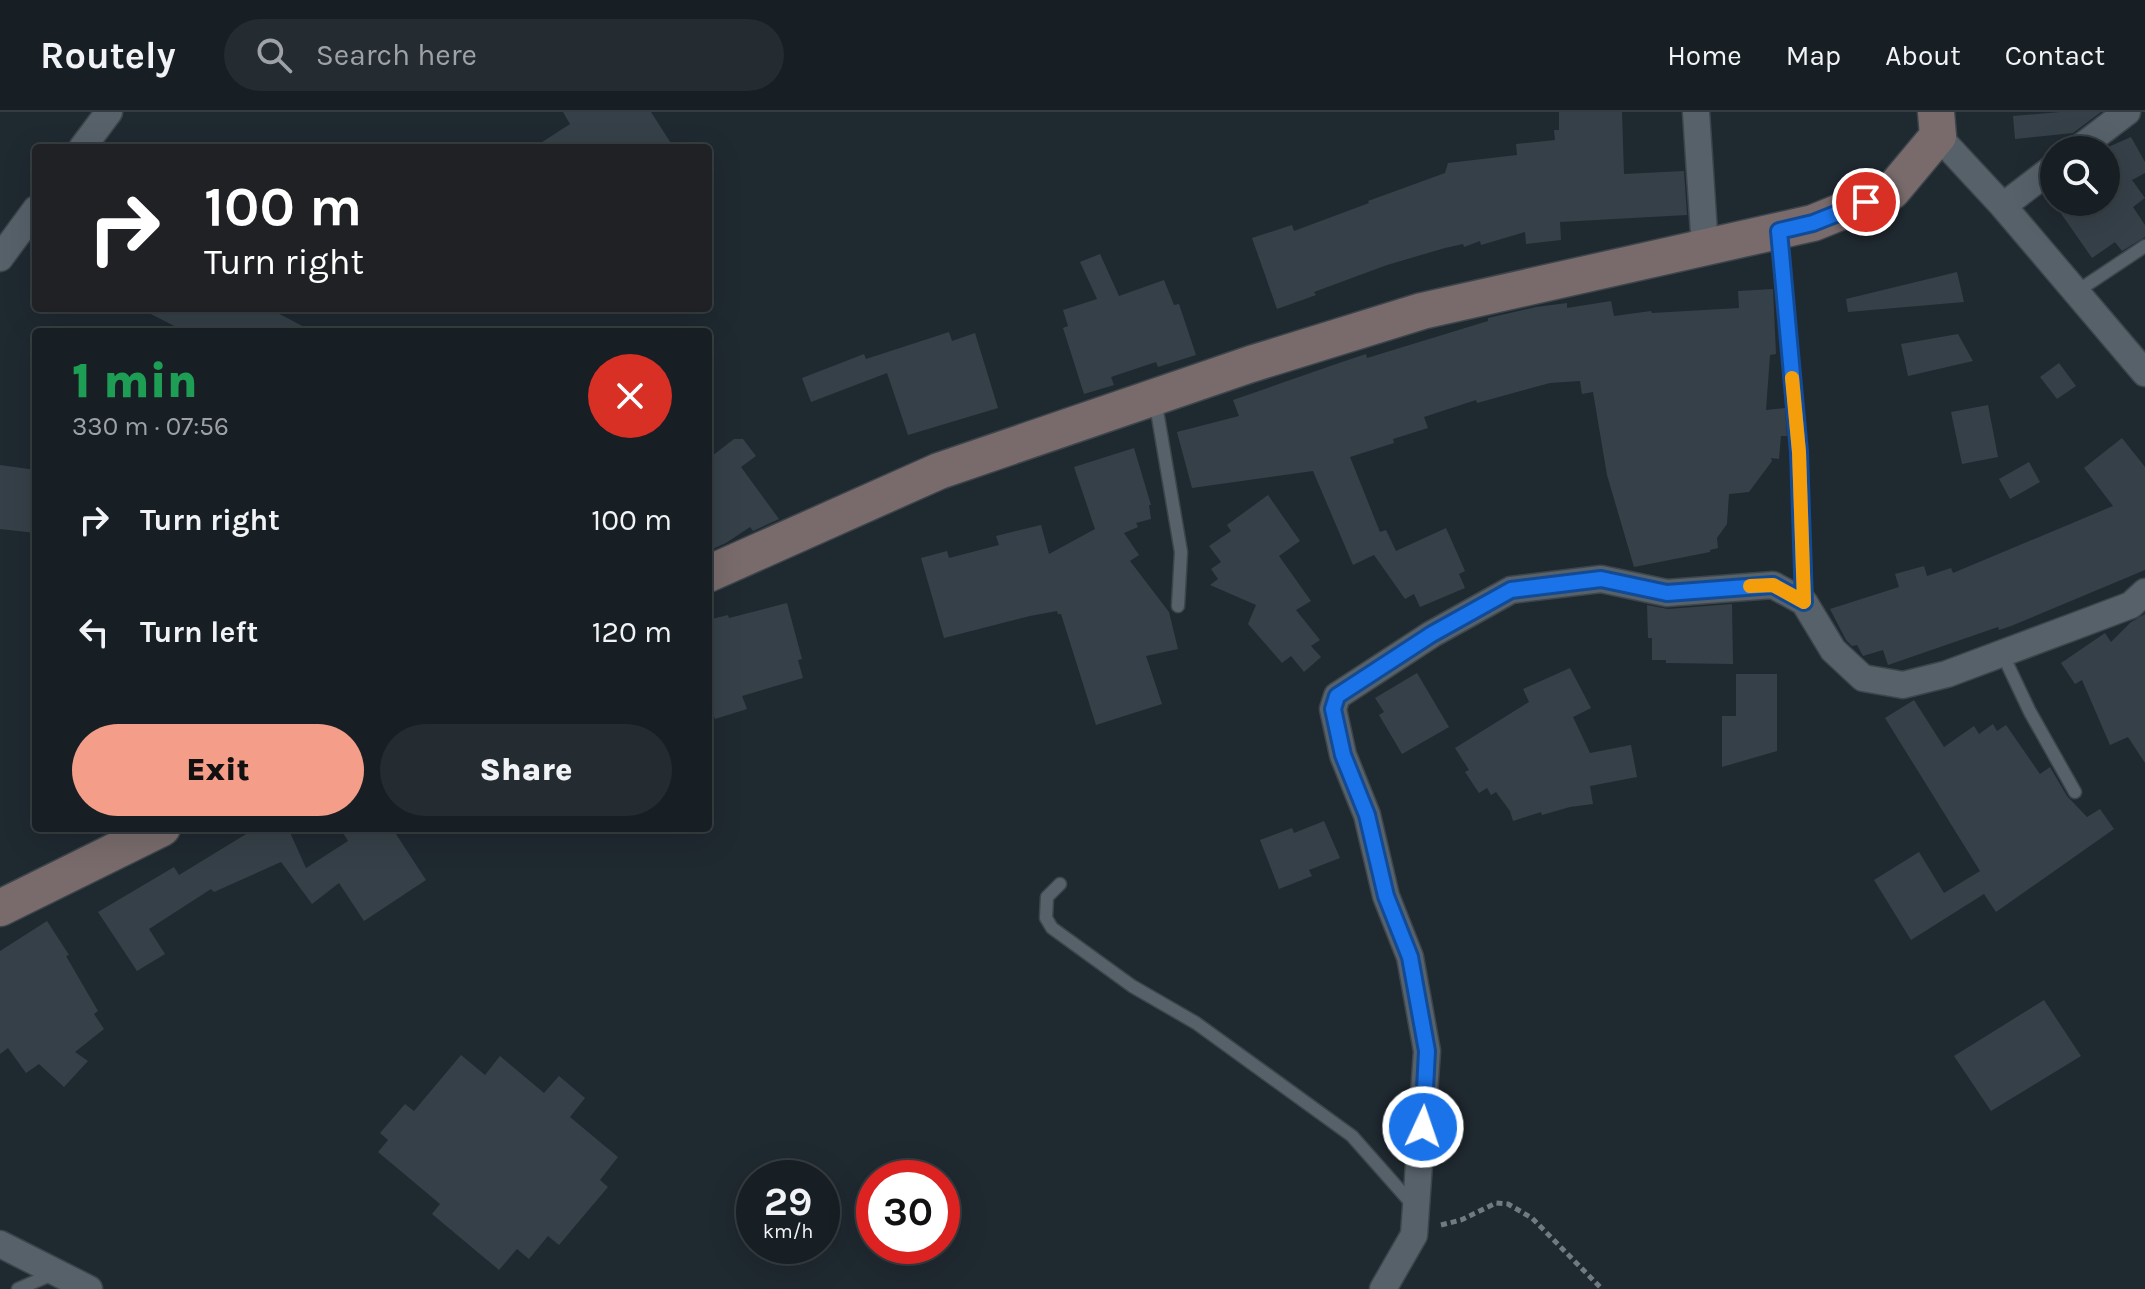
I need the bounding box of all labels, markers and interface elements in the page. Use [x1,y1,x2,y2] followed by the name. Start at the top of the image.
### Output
[224,19,784,91] search box
[40,33,176,78] text: Routely
[252,33,296,77] icon: search
[316,37,477,73] text: Search here
[1667,39,1742,72] text: Home
[1786,39,1841,72] text: Map
[1885,39,1961,72] text: About
[2005,39,2105,72] text: Contact
[2040,136,2120,216] map controls
[2040,136,2120,216] button: search
[1832,168,1900,236] pin
[204,174,362,239] text: 100 m
[72,176,176,280] icon: right
[1844,180,1888,224] icon: arrive
[204,241,364,283] text: Turn right
[72,353,198,409] text: 1 min
[588,354,672,438] button: close
[72,411,229,442] text: 330 m · 07:56
[72,498,116,542] icon: right
[140,502,280,538] text: Turn right
[591,502,672,538] text: 100 m
[72,610,116,654] icon: left
[140,614,258,650] text: Turn left
[592,614,672,650] text: 120 m
[72,724,364,816] button: Exit
[380,724,672,816] button: Share
[1381,1085,1465,1169] position arrow
[856,1160,960,1264] speed limit sign: 30
[764,1178,812,1225] text: 29
[763,1220,813,1243] text: km/h

